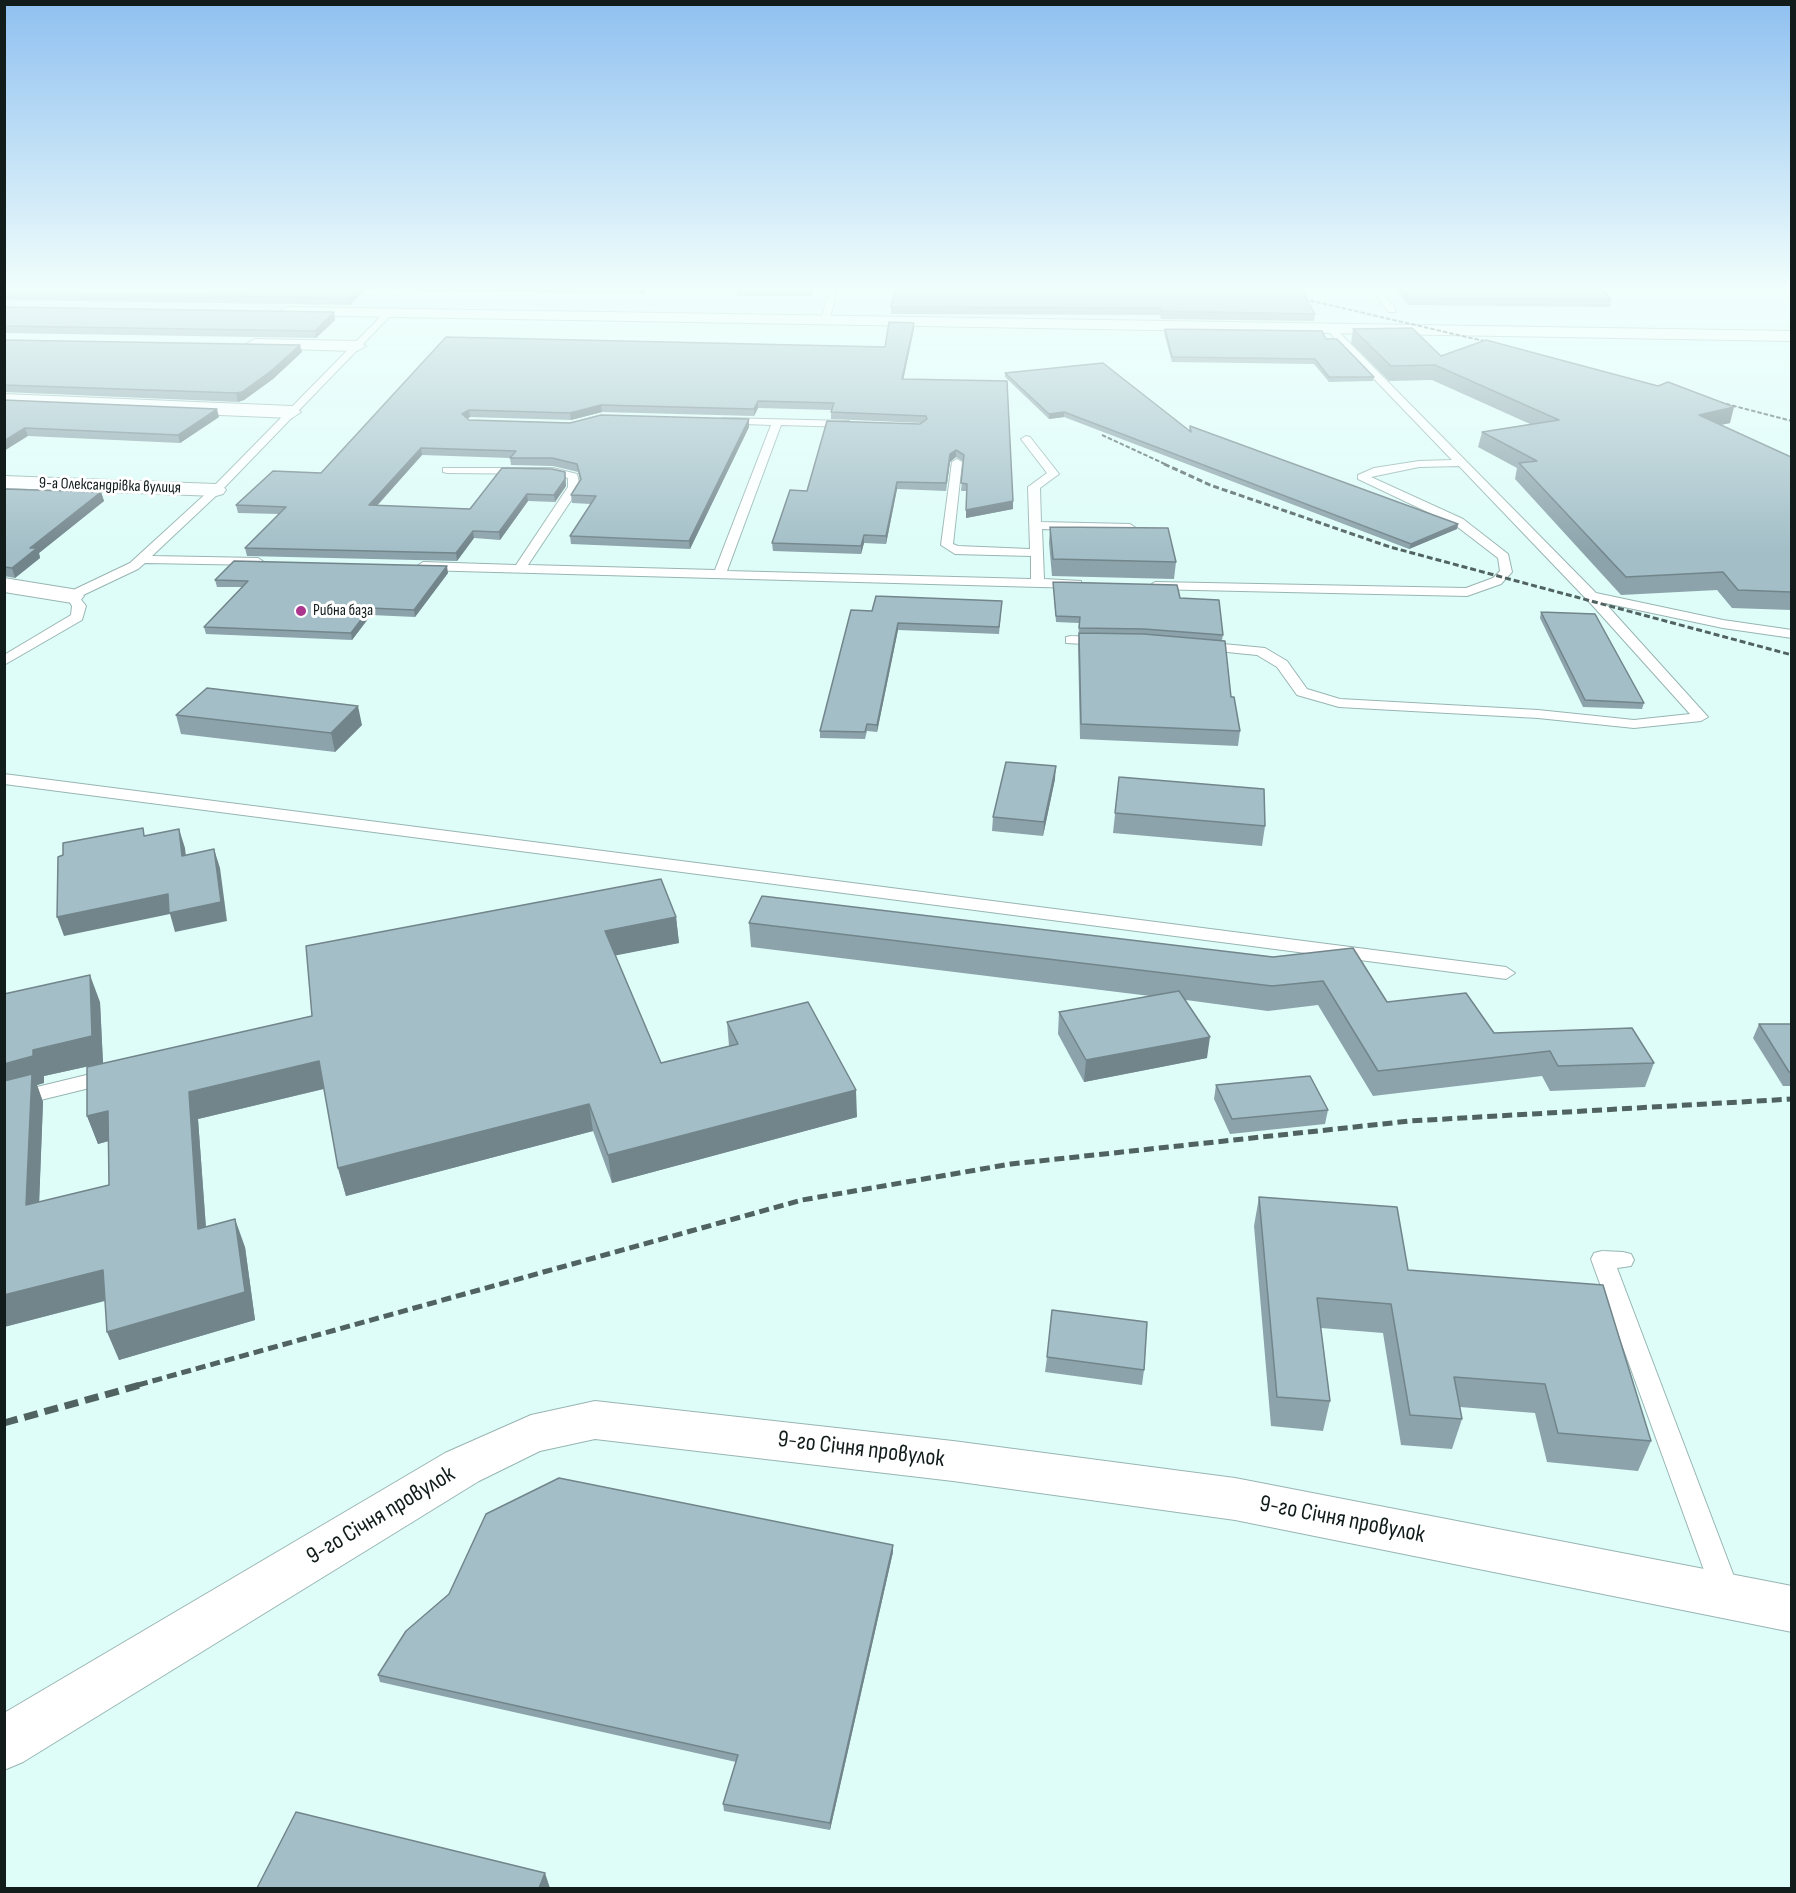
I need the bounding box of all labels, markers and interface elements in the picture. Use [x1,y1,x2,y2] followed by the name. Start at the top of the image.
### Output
[39,474,181,498] street label: 9-а Олександрівка вулиця
[313,601,373,621] place label: Рибна база
[294,604,308,618] marker: Рибна база
[776,1425,946,1475] street label: 9-го Січня провулок
[302,1460,460,1572] street label: 9-го Січня провулок
[1257,1490,1427,1550] street label: 9-го Січня провулок

